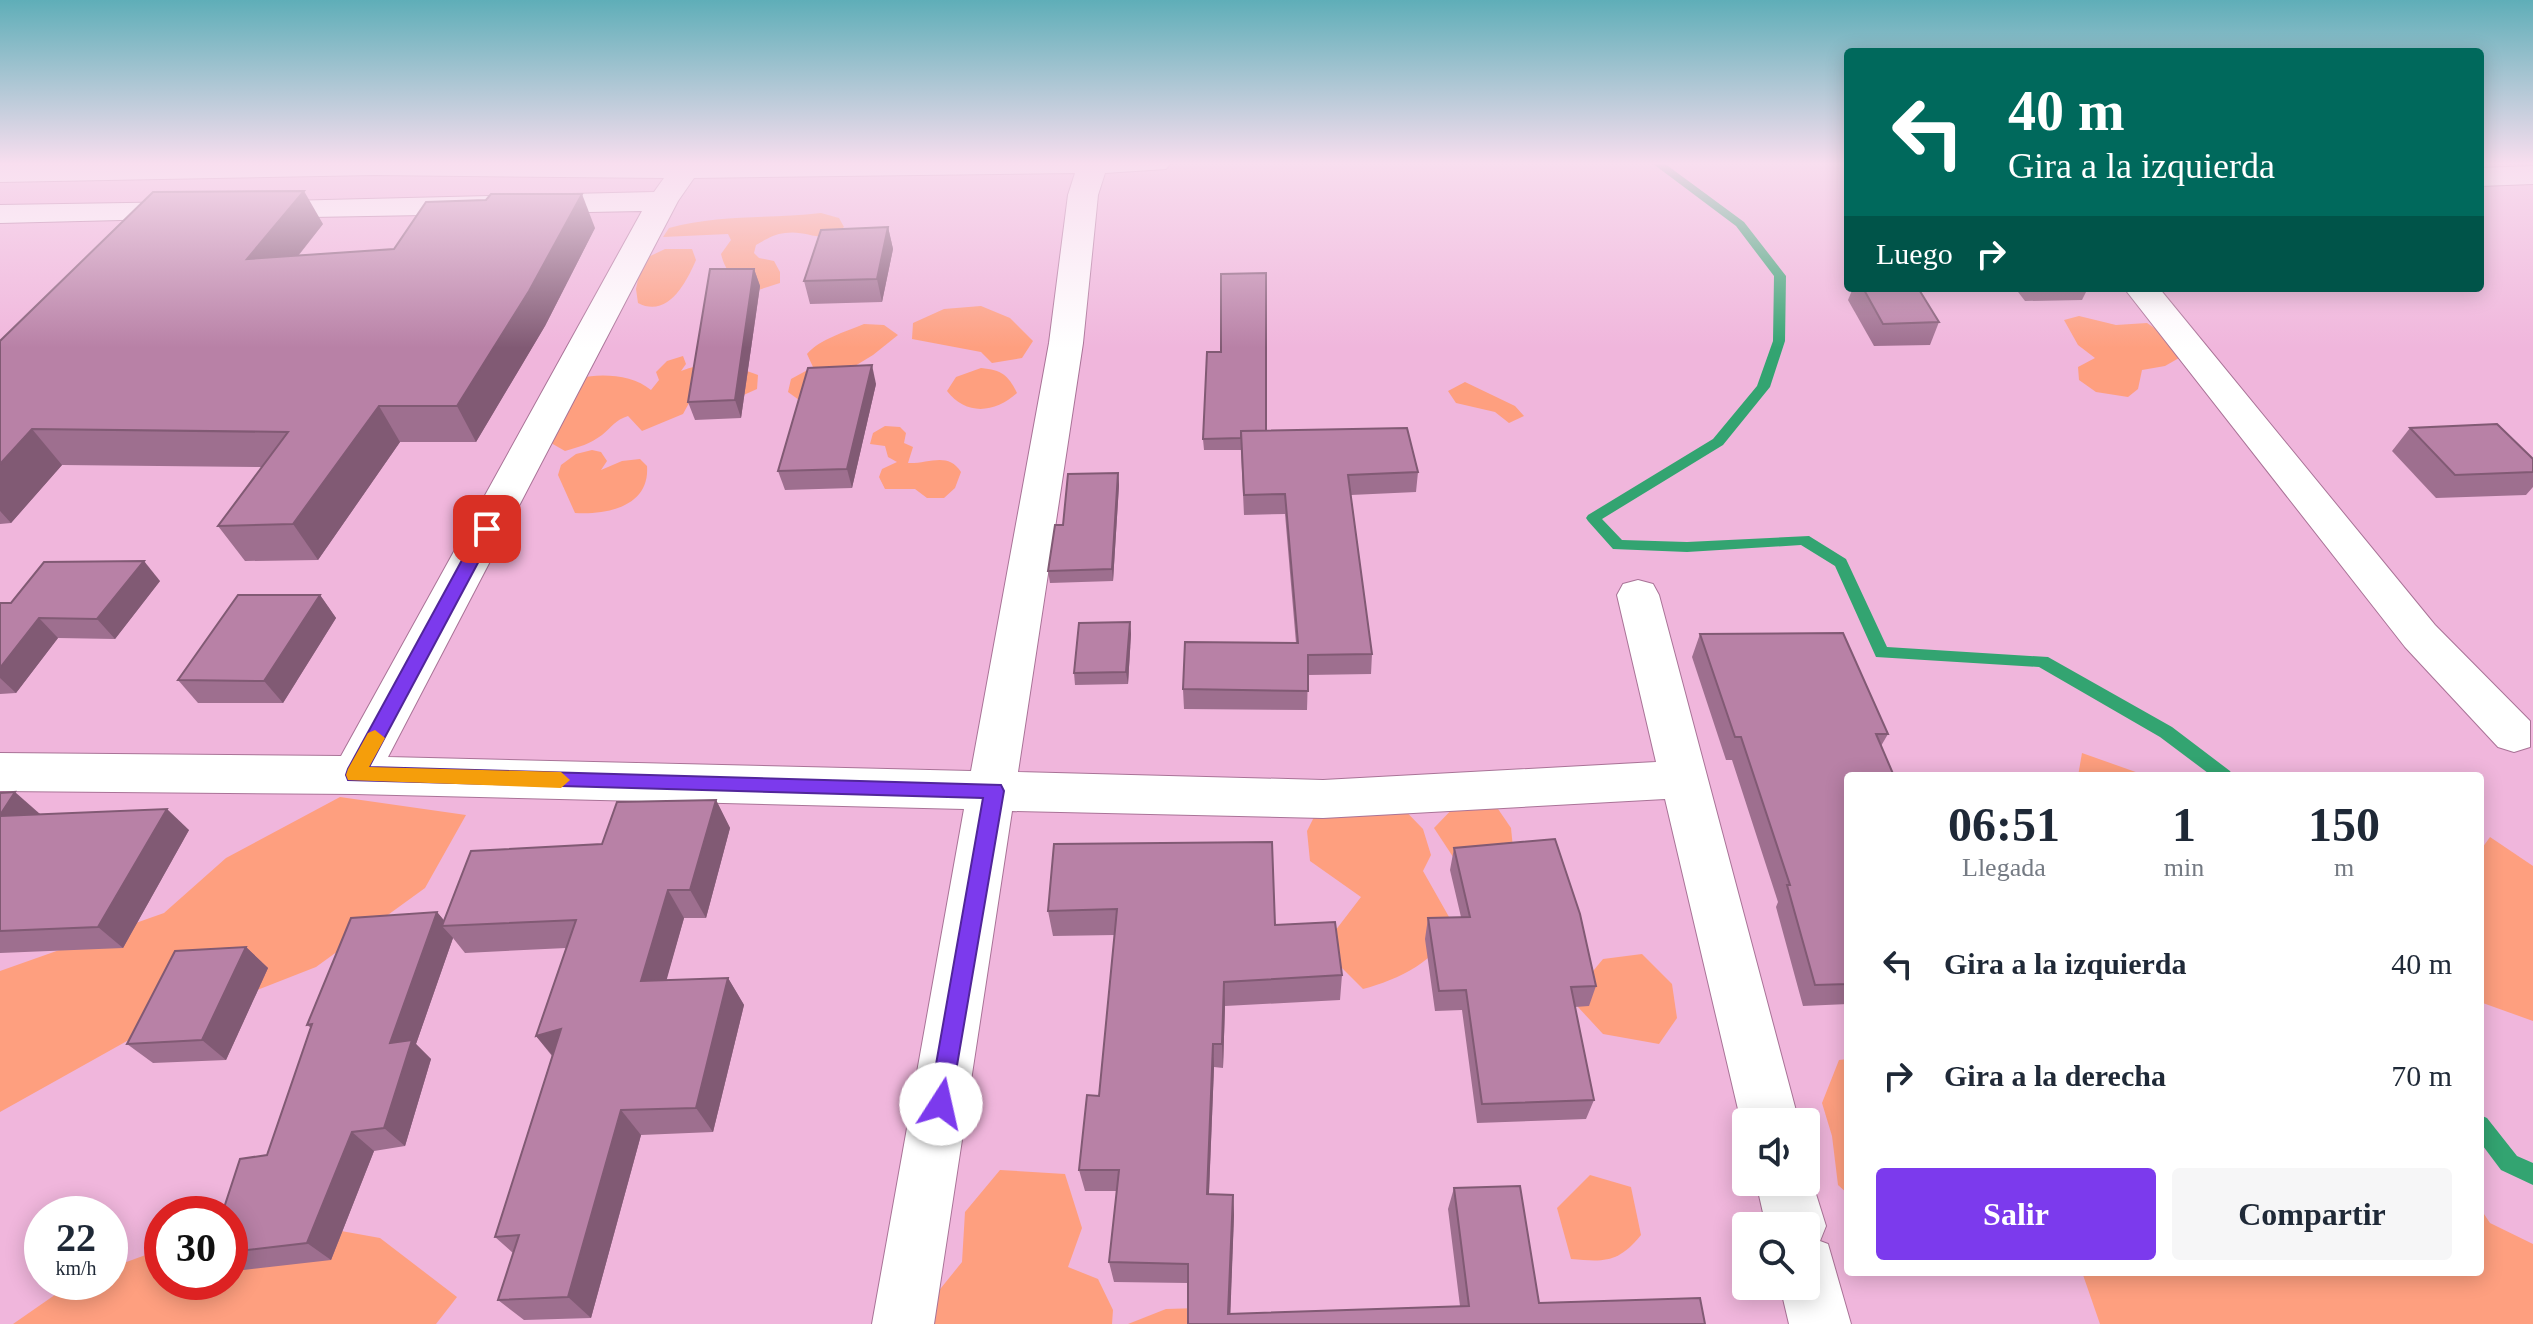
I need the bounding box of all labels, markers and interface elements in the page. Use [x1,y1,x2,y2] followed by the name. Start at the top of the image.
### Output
[1876,80,1980,184] icon: left
[2008,80,2125,142] text: 40 m
[2008,146,2275,186] text: Gira a la izquierda
[1969,232,2013,276] icon: right
[1876,237,1953,270] text: Luego
[453,495,521,563] pin
[465,507,509,551] icon: arrive
[1948,798,2060,851] text: 06:51
[2172,798,2196,851] text: 1
[2308,798,2380,851] text: 150
[1962,853,2046,882] text: Llegada
[2164,853,2204,882] text: min
[2334,853,2354,882] text: m
[1876,942,1920,986] icon: left
[1944,947,2187,980] text: Gira a la izquierda
[2391,947,2452,980] text: 40 m
[1876,1054,1920,1098] icon: right
[1944,1059,2166,1092] text: Gira a la derecha
[2391,1059,2452,1092] text: 70 m
[899,1062,983,1146] position arrow
[1732,1108,1820,1300] map controls
[1732,1108,1820,1196] button: sound
[1876,1168,2156,1260] button: Salir
[2172,1168,2452,1260] button: Compartir
[144,1196,248,1300] speed limit sign: 30
[1732,1212,1820,1300] button: search
[56,1215,96,1260] text: 22
[55,1257,97,1279] text: km/h

